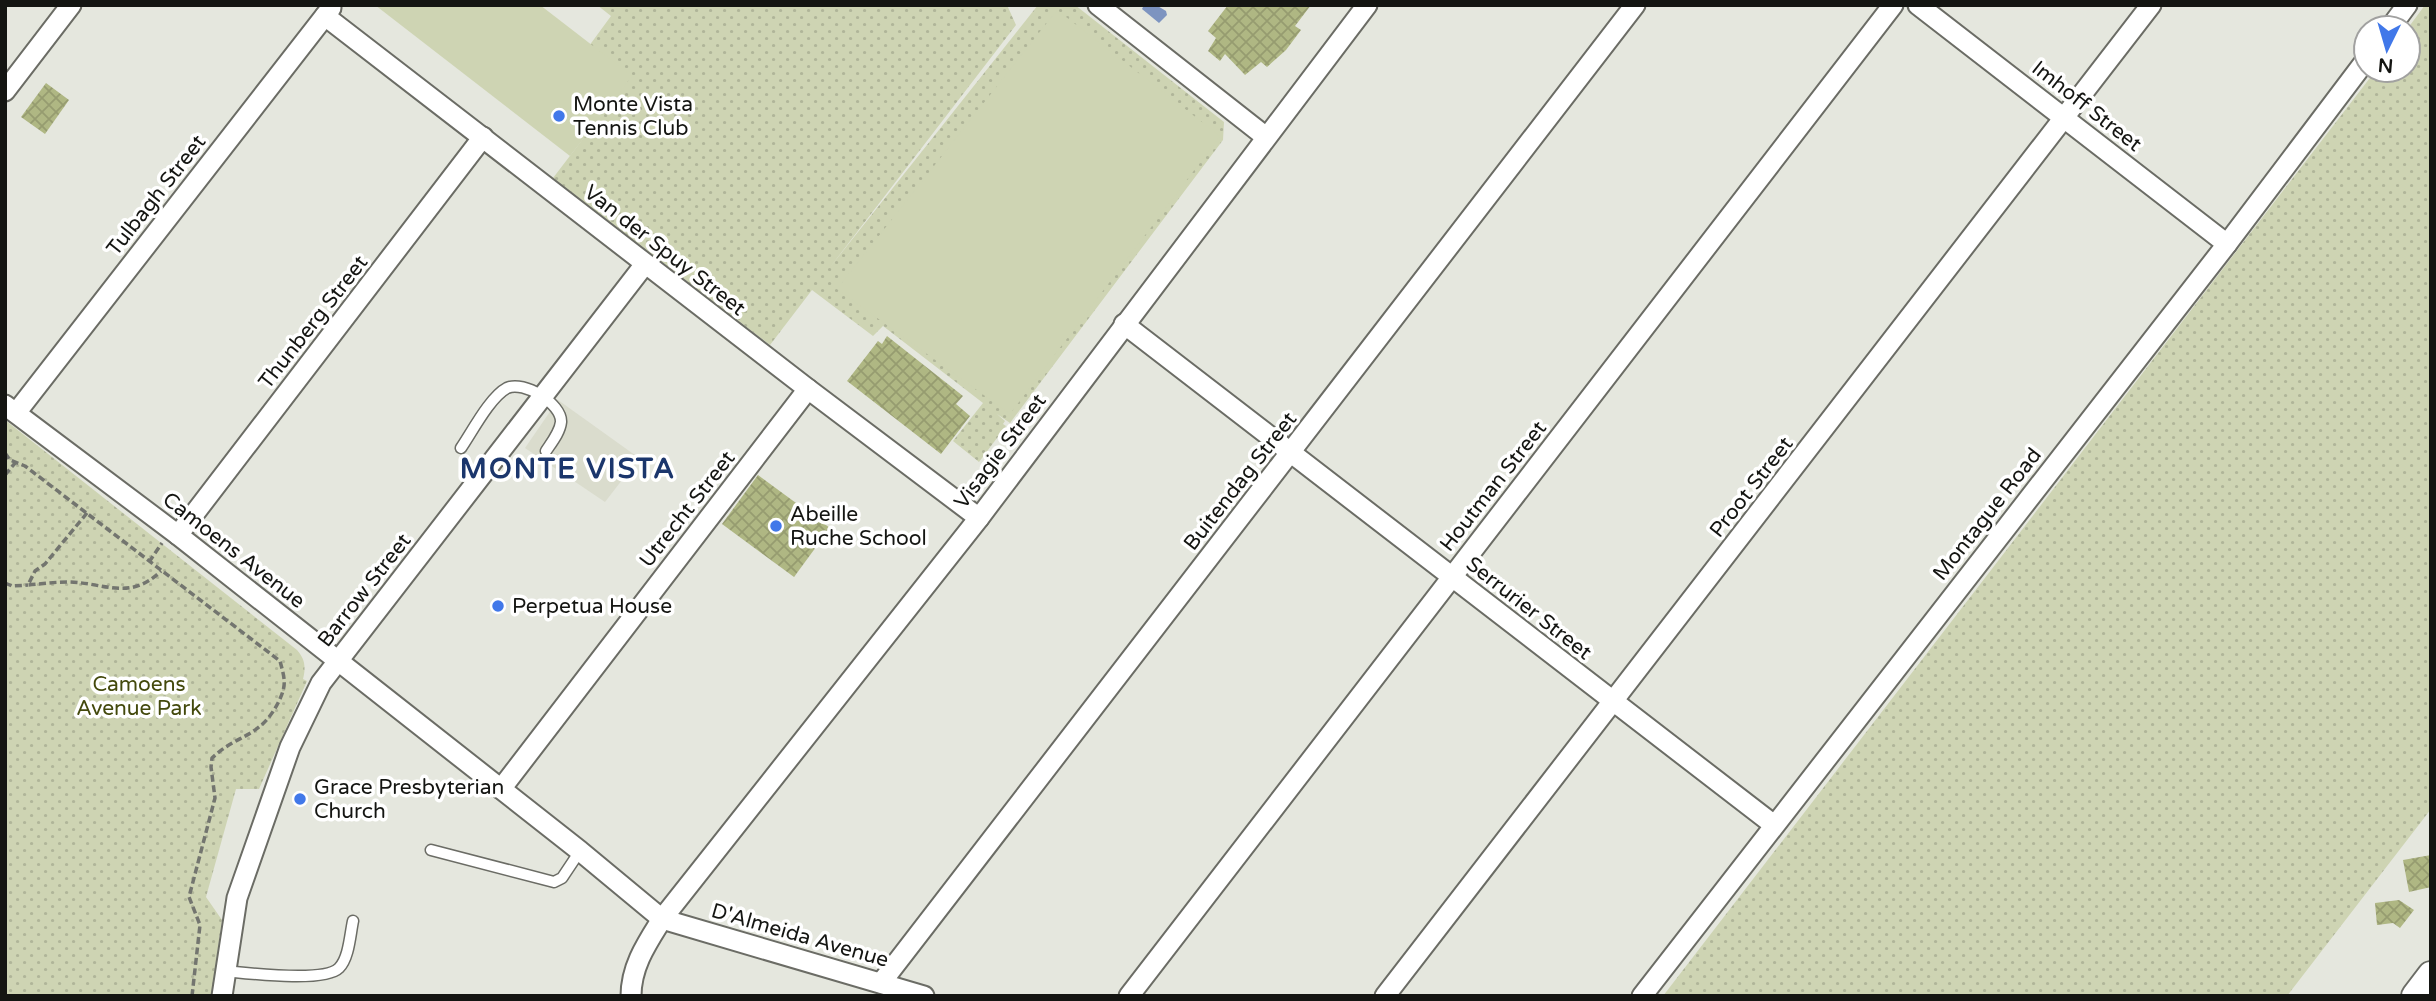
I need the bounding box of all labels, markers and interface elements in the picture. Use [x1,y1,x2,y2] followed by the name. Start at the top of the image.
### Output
[2352,14,2422,84] north arrow
[2377,53,2394,77] text: N
[2027,56,2146,157] street label: Imhoff Street
[573,92,693,141] place label: Monte Vista Tennis Club
[551,108,567,124] marker: Monte Vista Tennis Club
[102,130,211,261] street label: Tulbagh Street
[579,180,750,321] street label: Van der Spuy Street
[254,251,373,394] street label: Thunberg Street
[949,389,1052,514] street label: Visagie Street
[1179,407,1302,555] street label: Buitendag Street
[1435,416,1552,556] street label: Houtman Street
[1704,432,1798,543] street label: Proot Street
[1928,443,2047,586] street label: Montague Road
[634,446,741,572] street label: Utrecht Street
[460,452,676,486] district label: MONTE VISTA
[158,487,310,614] street label: Camoens Avenue
[790,502,927,551] place label: Abeille Ruche School
[768,518,784,534] marker: Abeille Ruche School
[312,529,416,652] street label: Barrow Street
[1461,552,1596,665] street label: Serrurier Street
[512,594,672,619] place label: Perpetua House
[490,598,506,614] marker: Perpetua House
[76,672,202,721] park label: Camoens Avenue Park
[314,775,504,824] place label: Grace Presbyterian Church
[292,791,308,807] marker: Grace Presbyterian Church
[708,898,891,973] street label: D'Almeida Avenue

